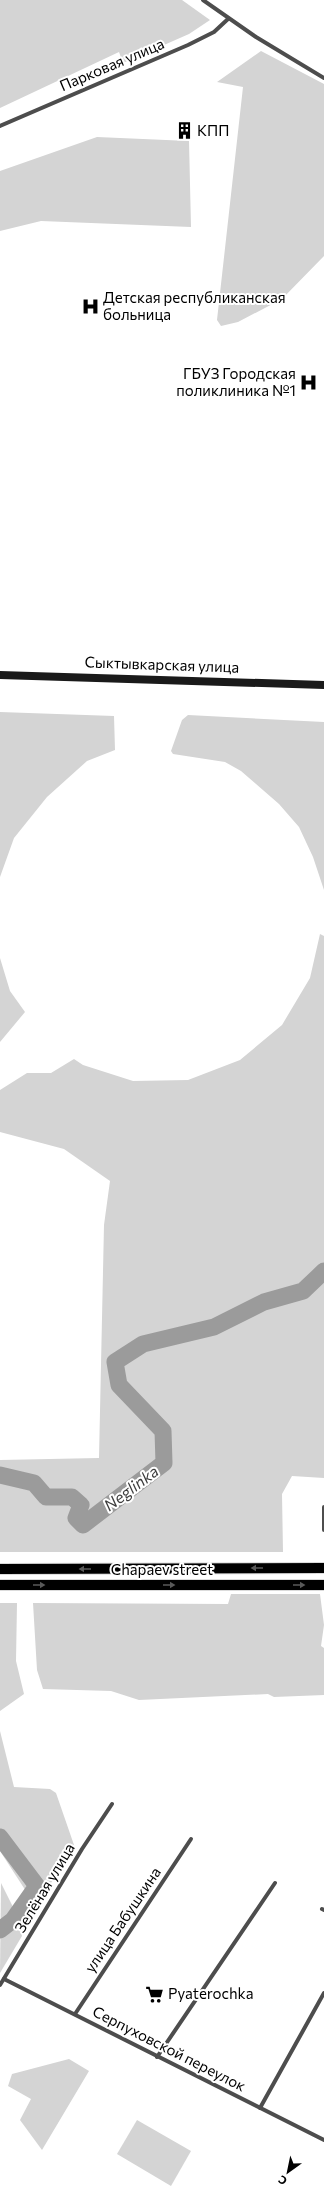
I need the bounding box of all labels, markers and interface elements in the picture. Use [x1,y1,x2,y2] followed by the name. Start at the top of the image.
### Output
[57,34,167,94] street label: Парковая улица
[174,121,194,141] building icon: КПП
[197,121,229,139] place label: КПП
[103,288,286,323] place label: Детская республиканская больница
[80,297,100,317] hospital icon: Детская республиканская больница
[176,364,296,399] place label: ГБУЗ Городская поликлиника №1
[299,373,319,393] hospital icon: ГБУЗ Городская поликлиника №1
[84,652,240,676] street label: Сыктывкарская улица
[100,1461,162,1514] water label: Neglinka
[111,1560,213,1578] street label: Chapaev street
[250,1565,263,1571] one-way arrow
[78,1566,91,1572] one-way arrow
[33,1582,45,1589] one-way arrow
[163,1582,176,1588] one-way arrow
[293,1582,306,1588] one-way arrow
[10,1839,78,1935] street label: Зелёная улица
[80,1863,164,1975] street label: улица Бабушкина
[145,1984,165,2004] supermarket icon: Pyaterochka
[168,1984,254,2002] place label: Pyaterochka
[90,2002,249,2095] street label: Серпуховской переулок
[268,2152,308,2192] north arrow
[275,2173,289,2188] text: С

